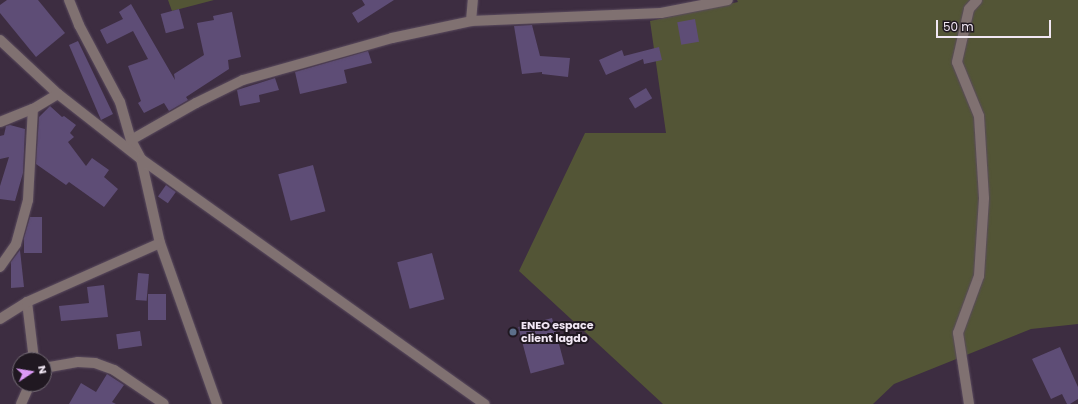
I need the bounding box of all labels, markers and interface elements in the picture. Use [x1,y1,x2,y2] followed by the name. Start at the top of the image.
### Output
[938,12,1053,38] scale bar
[943,18,974,35] text: 50 m
[521,319,593,345] place label: ENEO espace client lagdo
[508,327,518,337] marker: ENEO espace client lagdo
[12,352,52,392] north arrow
[34,364,51,375] text: N

